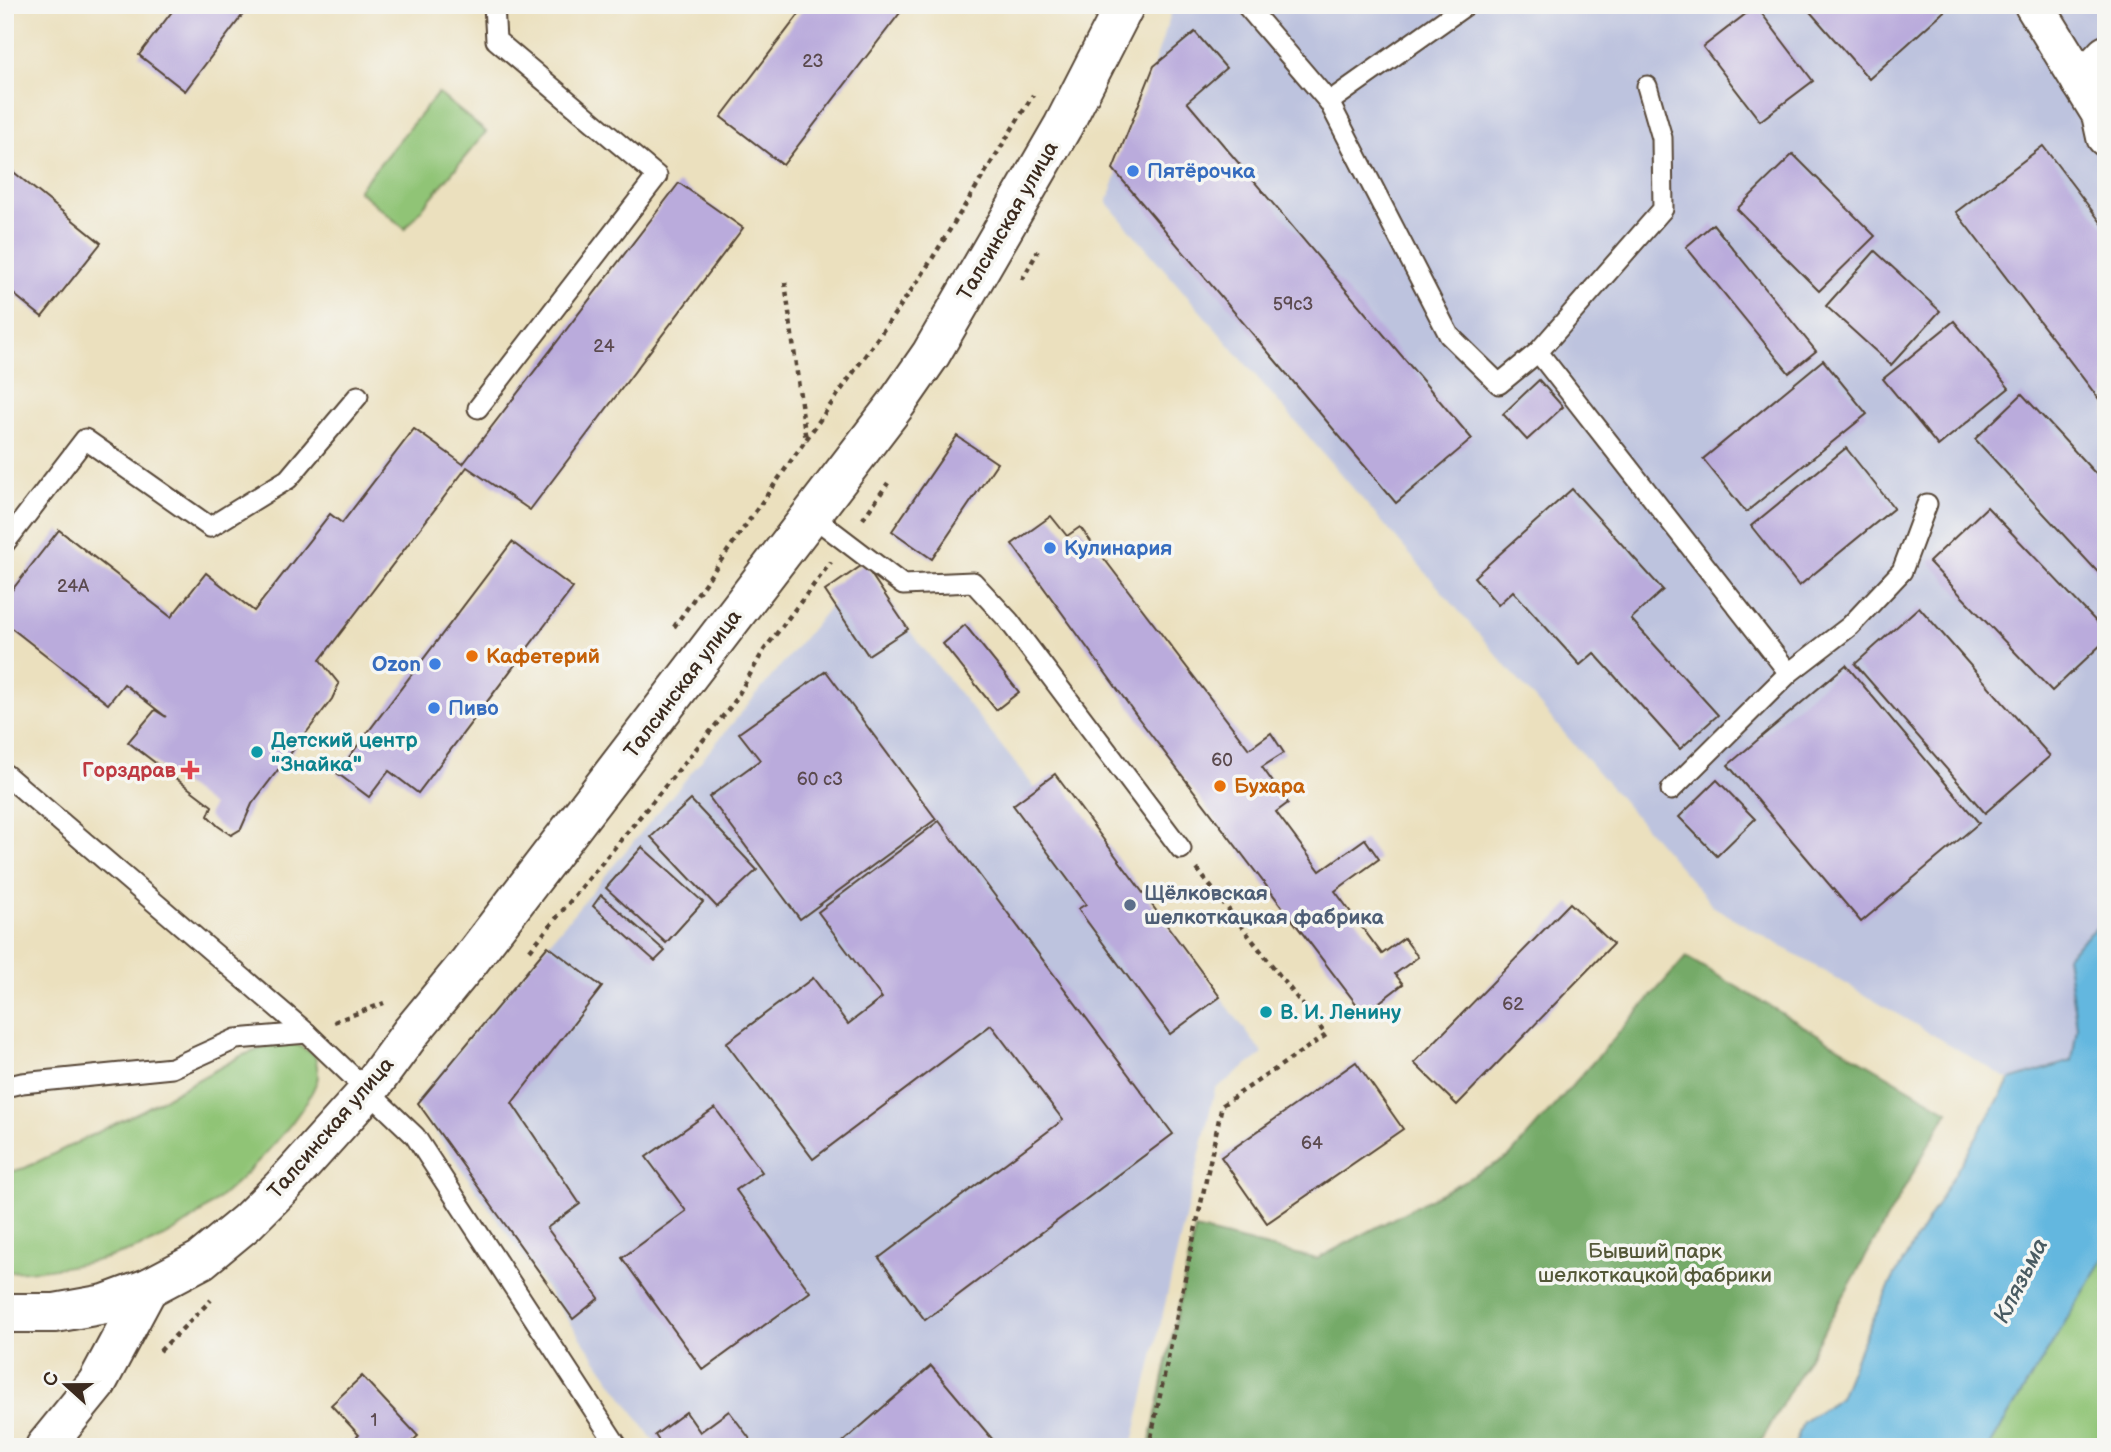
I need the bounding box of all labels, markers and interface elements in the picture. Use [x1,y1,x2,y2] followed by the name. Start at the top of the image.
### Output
[802,51,824,72] house number: 23
[952,137,1064,305] street label: Талсинская улица
[1147,159,1256,184] place label: Пятёрочка
[1125,163,1141,179] marker: Пятёрочка
[1273,294,1313,315] house number: 59с3
[593,336,615,357] house number: 24
[1064,536,1172,561] place label: Кулинария
[1042,540,1058,556] marker: Кулинария
[57,576,89,597] house number: 24А
[619,604,747,763] street label: Талсинская улица
[486,644,600,669] place label: Кафетерий
[464,648,480,664] marker: Кафетерий
[372,652,421,677] place label: Ozon
[427,656,443,672] marker: Ozon
[448,696,499,721] place label: Пиво
[426,700,442,716] marker: Пиво
[271,728,418,777] place label: Детский центр "Знайка"
[249,744,265,760] marker: Детский центр "Знайка"
[1211,750,1233,771] house number: 60
[82,758,177,783] place label: Горздрав
[182,762,198,778] marker: Горздрав
[797,769,843,790] house number: 60 с3
[1234,774,1306,799] place label: Бухара
[1212,778,1228,794] marker: Бухара
[1144,881,1384,930] place label: Щёлковская шелкоткацкая фабрика
[1122,897,1138,913] marker: Щёлковская шелкоткацкая фабрика
[1502,994,1524,1015] house number: 62
[1280,1000,1401,1025] place label: В. И. Ленину
[1258,1004,1274,1020] marker: В. И. Ленину
[263,1052,400,1204] street label: Талсинская улица
[1301,1133,1323,1154] house number: 64
[1988,1234,2054,1328] water label: Клязьма
[1538,1239,1772,1288] park label: Бывший парк шелкоткацкой фабрики
[32,1350,102,1420] north arrow
[38,1369,65,1390] text: С
[371,1410,377,1431] house number: 1

